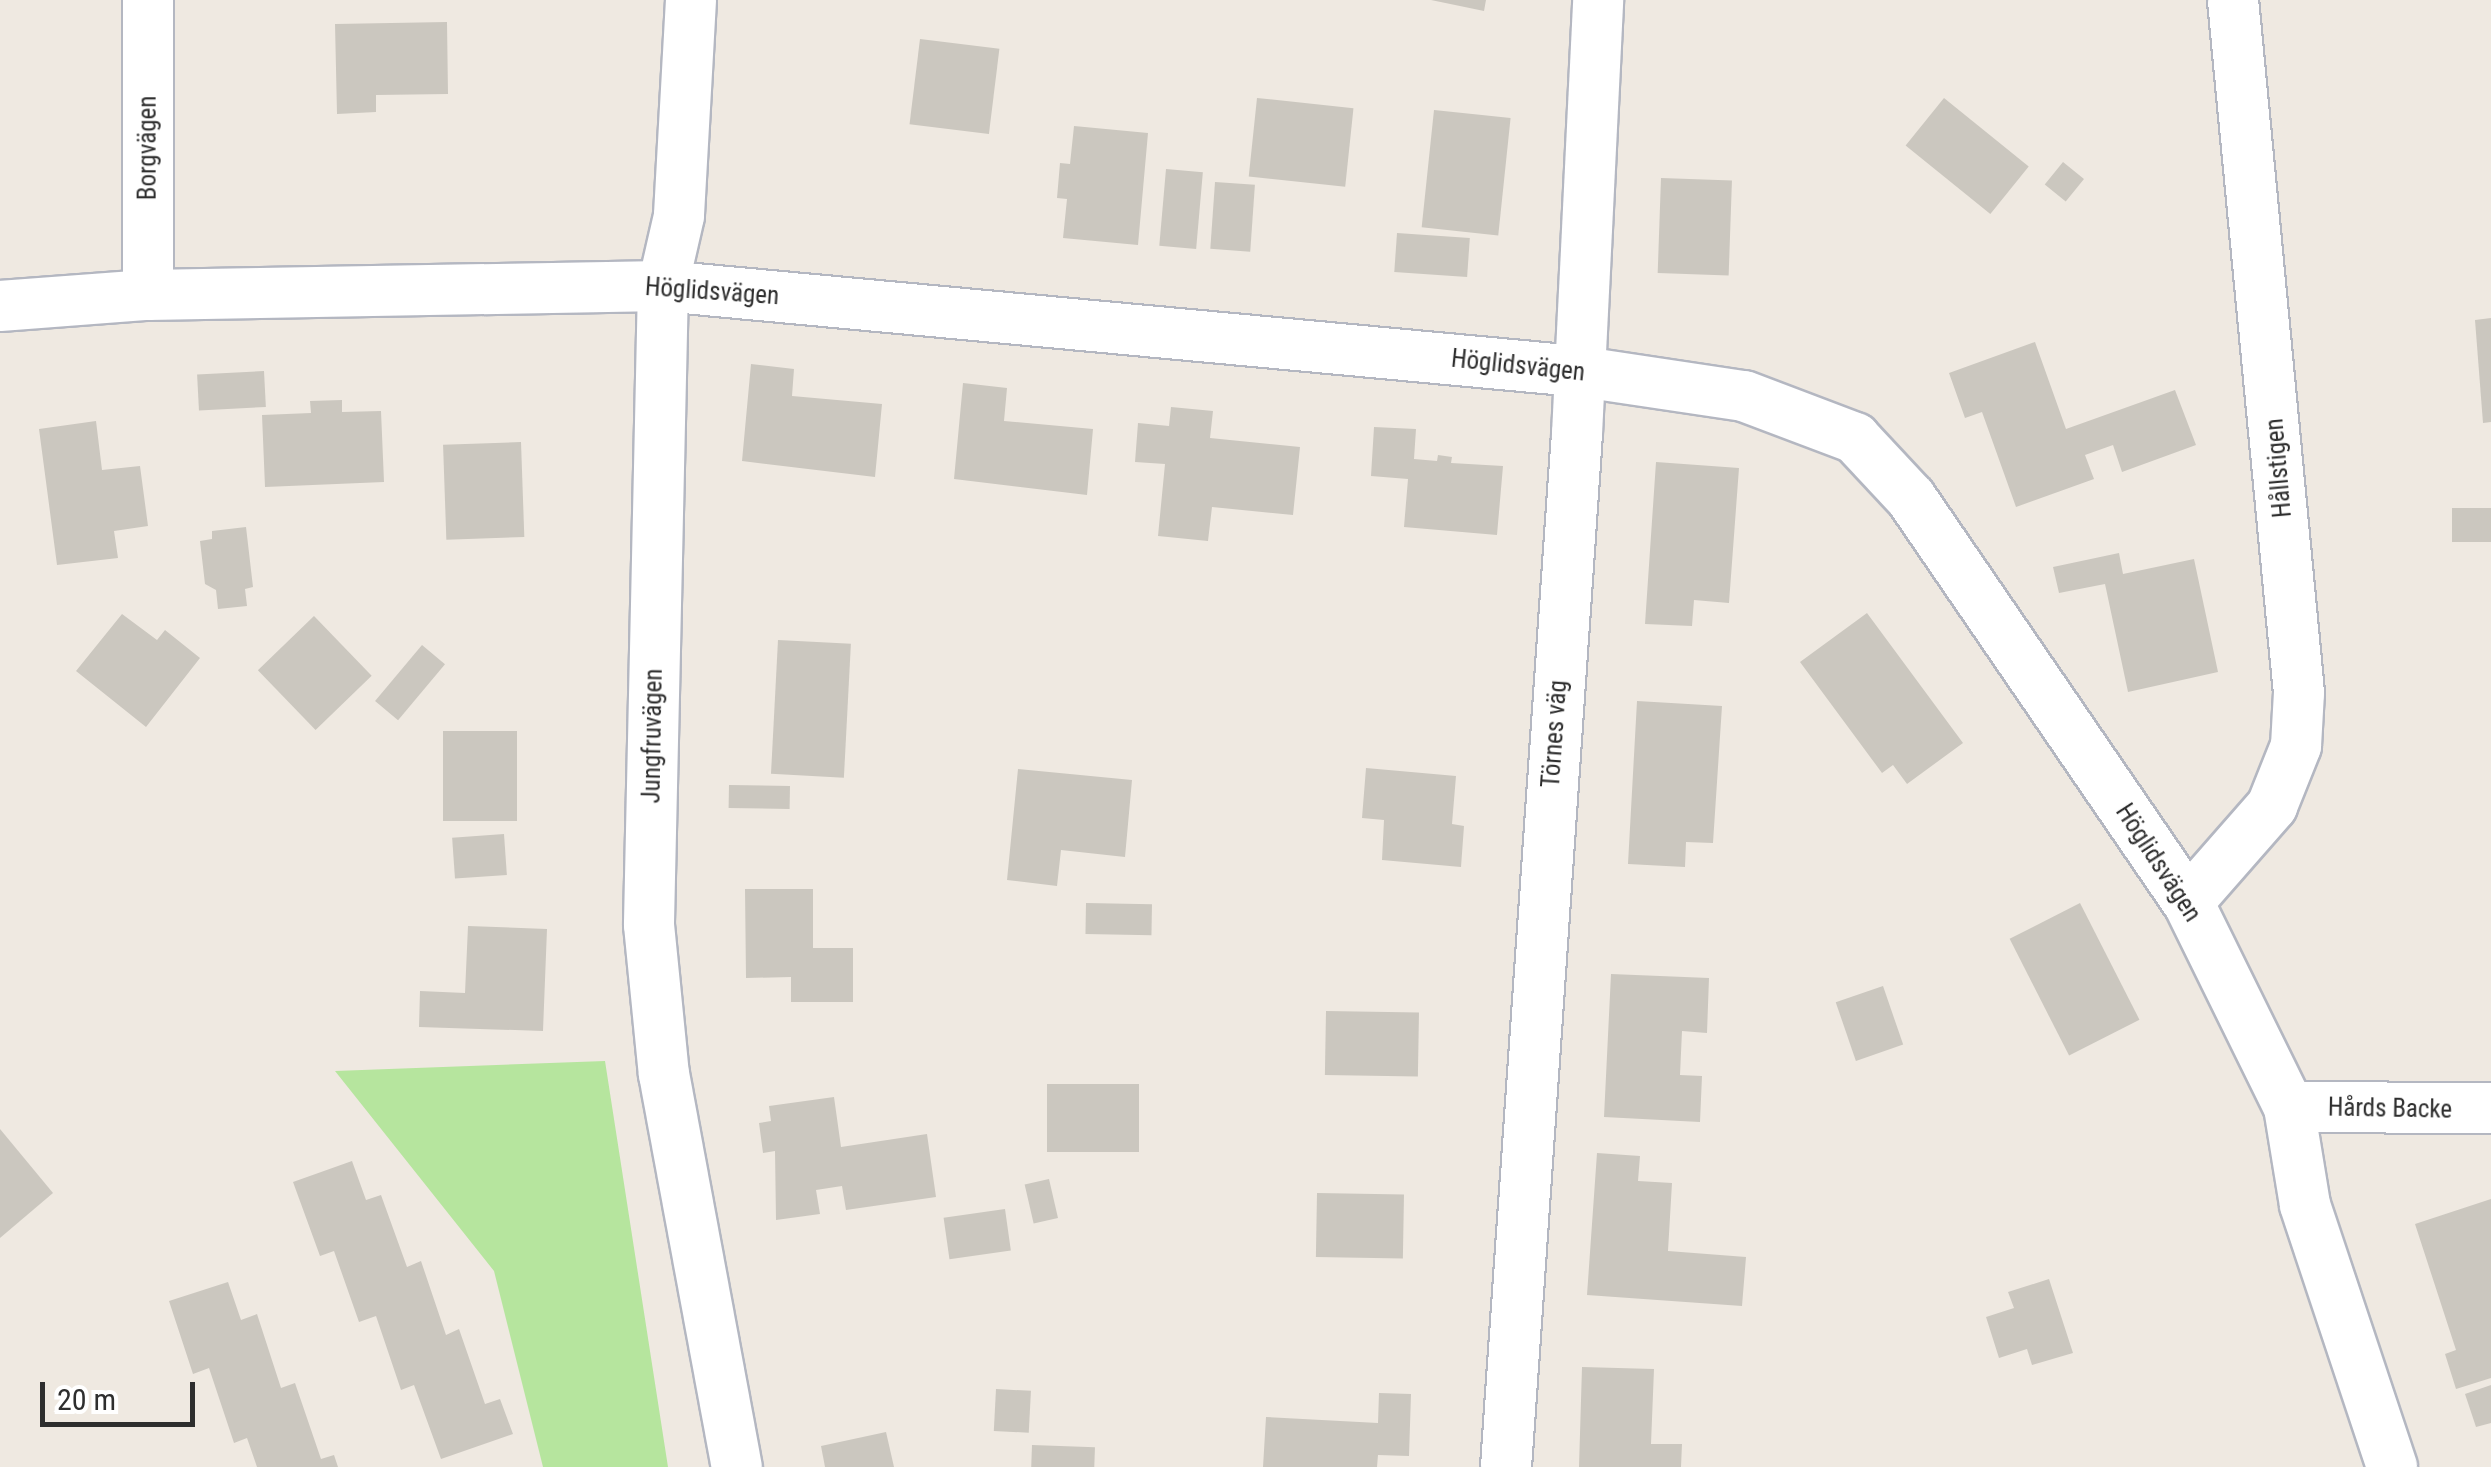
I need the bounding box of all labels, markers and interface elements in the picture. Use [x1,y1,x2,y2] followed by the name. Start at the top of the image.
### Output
[133,96,163,200] street label: Borgvägen
[644,272,780,312] street label: Höglidsvägen
[1450,344,1586,388] street label: Höglidsvägen
[2260,417,2298,519] street label: Hållstigen
[637,668,669,804] street label: Jungfruvägen
[1536,679,1574,789] street label: Törnes väg
[2109,799,2207,927] street label: Höglidsvägen
[2328,1093,2452,1125] street label: Hårds Backe
[45,1362,200,1424] scale bar
[57,1382,116,1417] text: 20 m

